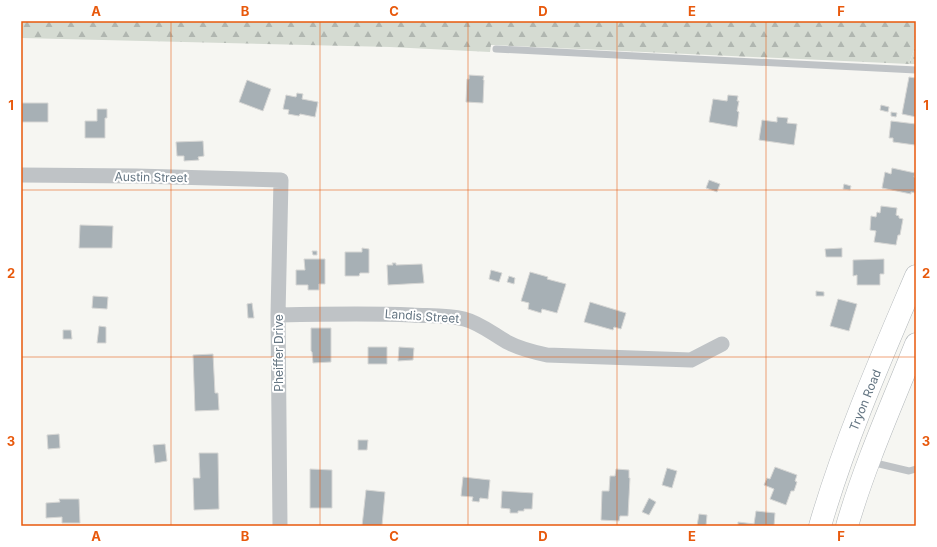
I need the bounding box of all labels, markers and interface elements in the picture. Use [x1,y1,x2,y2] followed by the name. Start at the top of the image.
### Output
[91,3,101,19] text: A
[241,3,250,19] text: B
[389,3,399,19] text: C
[538,3,548,19] text: D
[688,3,696,19] text: E
[837,3,845,19] text: F
[8,97,14,113] text: 1
[923,97,929,113] text: 1
[114,169,188,185] street label: Austin Street
[7,265,15,281] text: 2
[922,265,930,281] text: 2
[384,306,460,326] street label: Landis Street
[271,314,286,392] street label: Pheiffer Drive
[846,367,884,433] street label: Tryon Road
[7,433,15,449] text: 3
[922,433,930,449] text: 3
[91,528,101,544] text: A
[241,528,250,544] text: B
[389,528,399,544] text: C
[538,528,548,544] text: D
[688,528,696,544] text: E
[837,528,845,544] text: F

